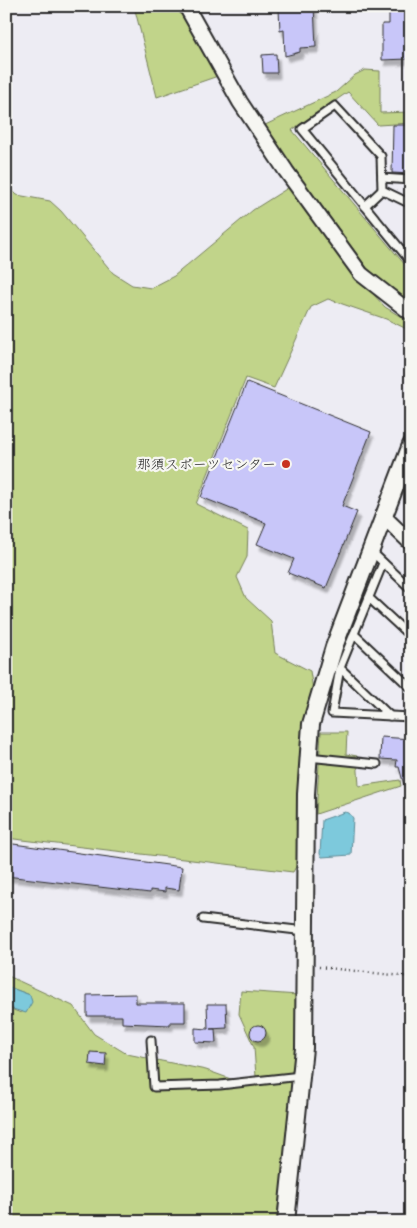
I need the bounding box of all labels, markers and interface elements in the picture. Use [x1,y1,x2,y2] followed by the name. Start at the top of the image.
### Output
[137,452,276,477] place label: 那須スポーツセンター
[280,458,292,470] marker: 那須スポーツセンター

